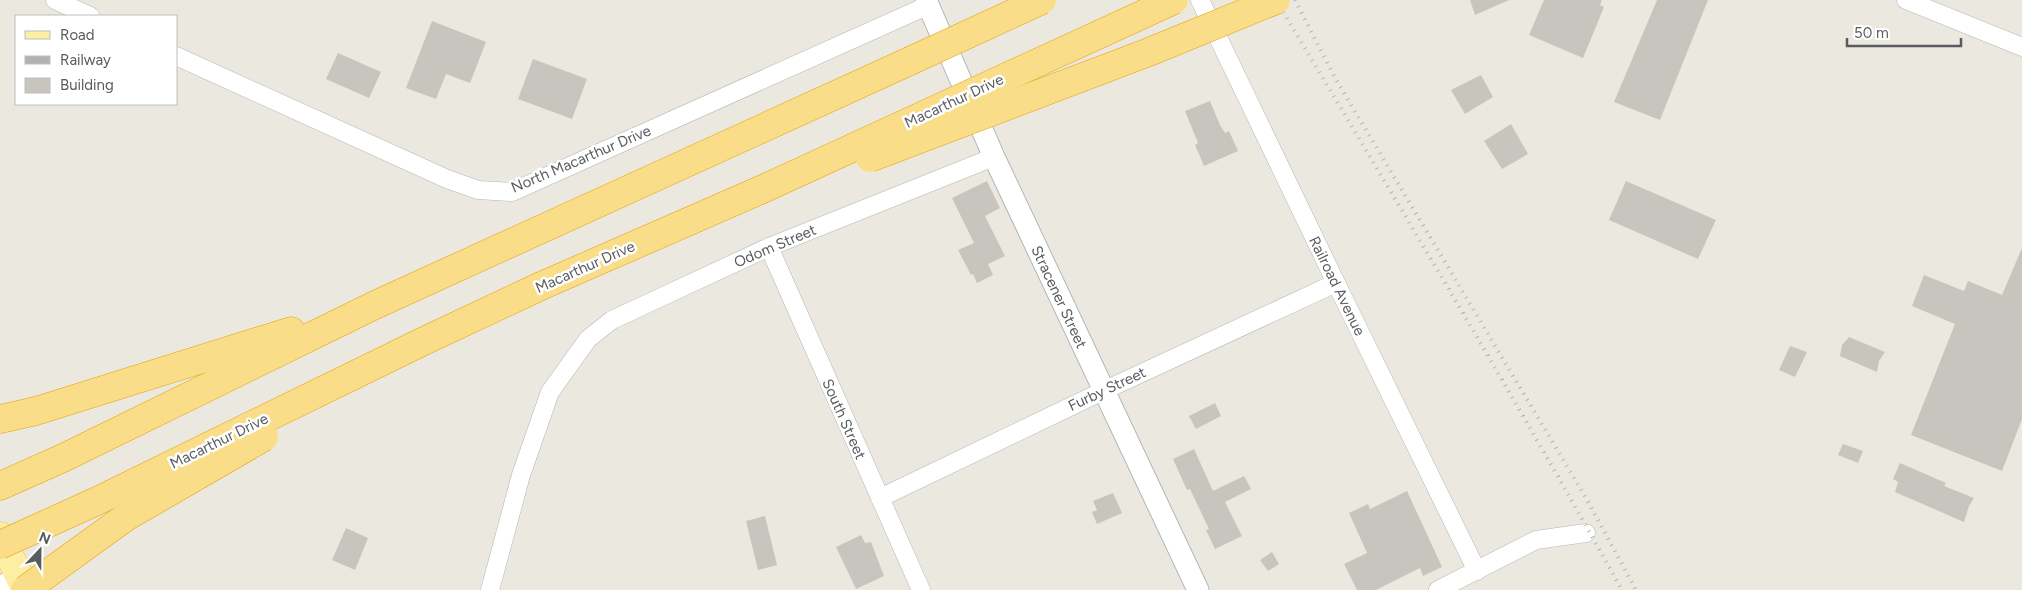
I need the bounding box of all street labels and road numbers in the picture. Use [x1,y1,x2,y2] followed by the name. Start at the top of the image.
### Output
[902,70,1006,132] street label: Macarthur Drive
[508,121,654,197] street label: North Macarthur Drive
[731,220,819,271] street label: Odom Street
[1305,233,1369,339] street label: Railroad Avenue
[532,237,638,297] street label: Macarthur Drive
[1027,243,1091,352] street label: Stracener Street
[1065,363,1149,415] street label: Furby Street
[818,376,870,462] street label: South Street
[167,409,271,473] street label: Macarthur Drive

